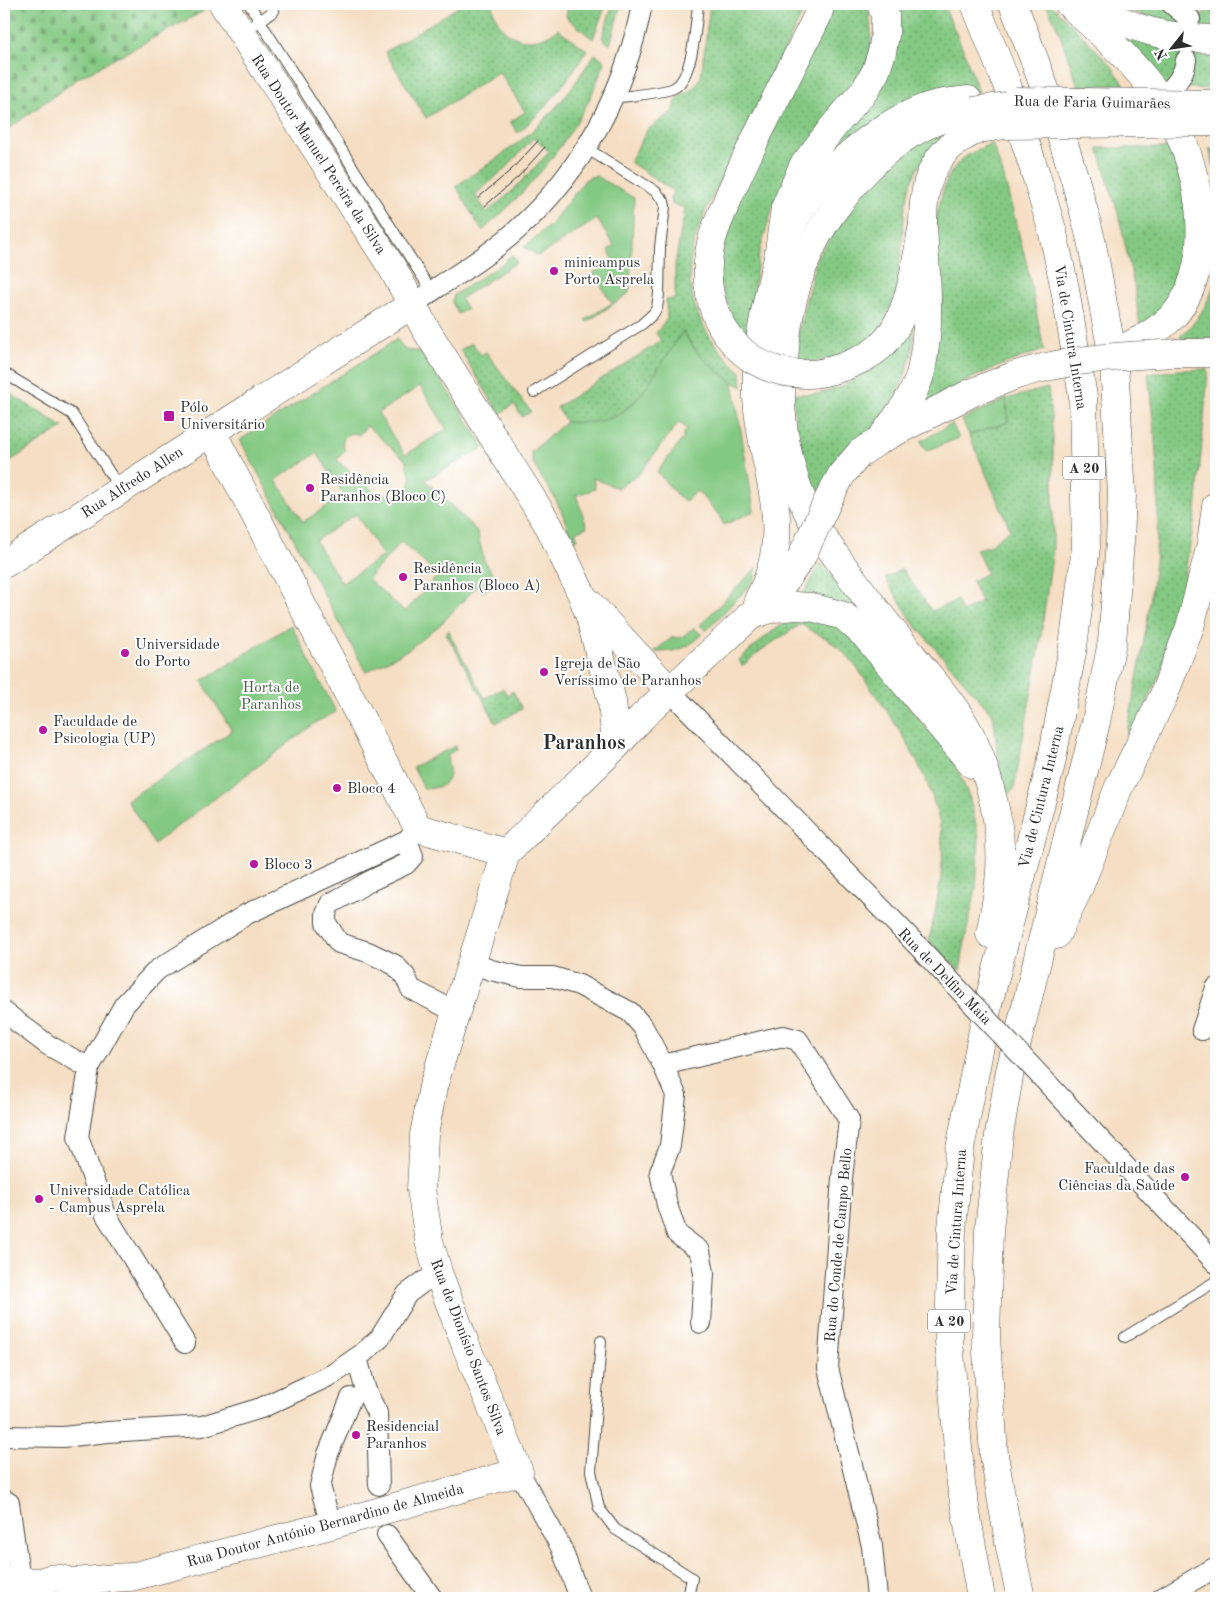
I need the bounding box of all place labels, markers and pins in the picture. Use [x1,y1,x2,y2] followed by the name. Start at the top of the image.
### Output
[564,256,655,288] place label: minicampus Porto Asprela
[548,265,560,277] marker: minicampus Porto Asprela
[180,401,265,433] place label: Pólo Universitário
[162,409,176,423] marker: Pólo Universitário
[320,473,446,505] place label: Residência Paranhos (Bloco C)
[304,482,316,494] marker: Residência Paranhos (Bloco C)
[413,562,541,594] place label: Residência Paranhos (Bloco A)
[397,571,409,583] marker: Residência Paranhos (Bloco A)
[135,638,220,670] place label: Universidade do Porto
[119,647,131,659] marker: Universidade do Porto
[554,657,702,689] place label: Igreja de São Veríssimo de Paranhos
[538,666,550,678] marker: Igreja de São Veríssimo de Paranhos
[53,715,156,747] place label: Faculdade de Psicologia (UP)
[37,724,49,736] marker: Faculdade de Psicologia (UP)
[331,782,343,794] marker: Bloco 4
[347,782,396,797] place label: Bloco 4
[248,858,260,870] marker: Bloco 3
[264,858,313,873] place label: Bloco 3
[1058,1162,1175,1194] place label: Faculdade das Ciências da Saúde
[1179,1171,1191,1183] marker: Faculdade das Ciências da Saúde
[49,1184,191,1216] place label: Universidade Católica - Campus Asprela
[33,1193,45,1205] marker: Universidade Católica - Campus Asprela
[366,1420,439,1452] place label: Residencial Paranhos
[350,1429,362,1441] marker: Residencial Paranhos

